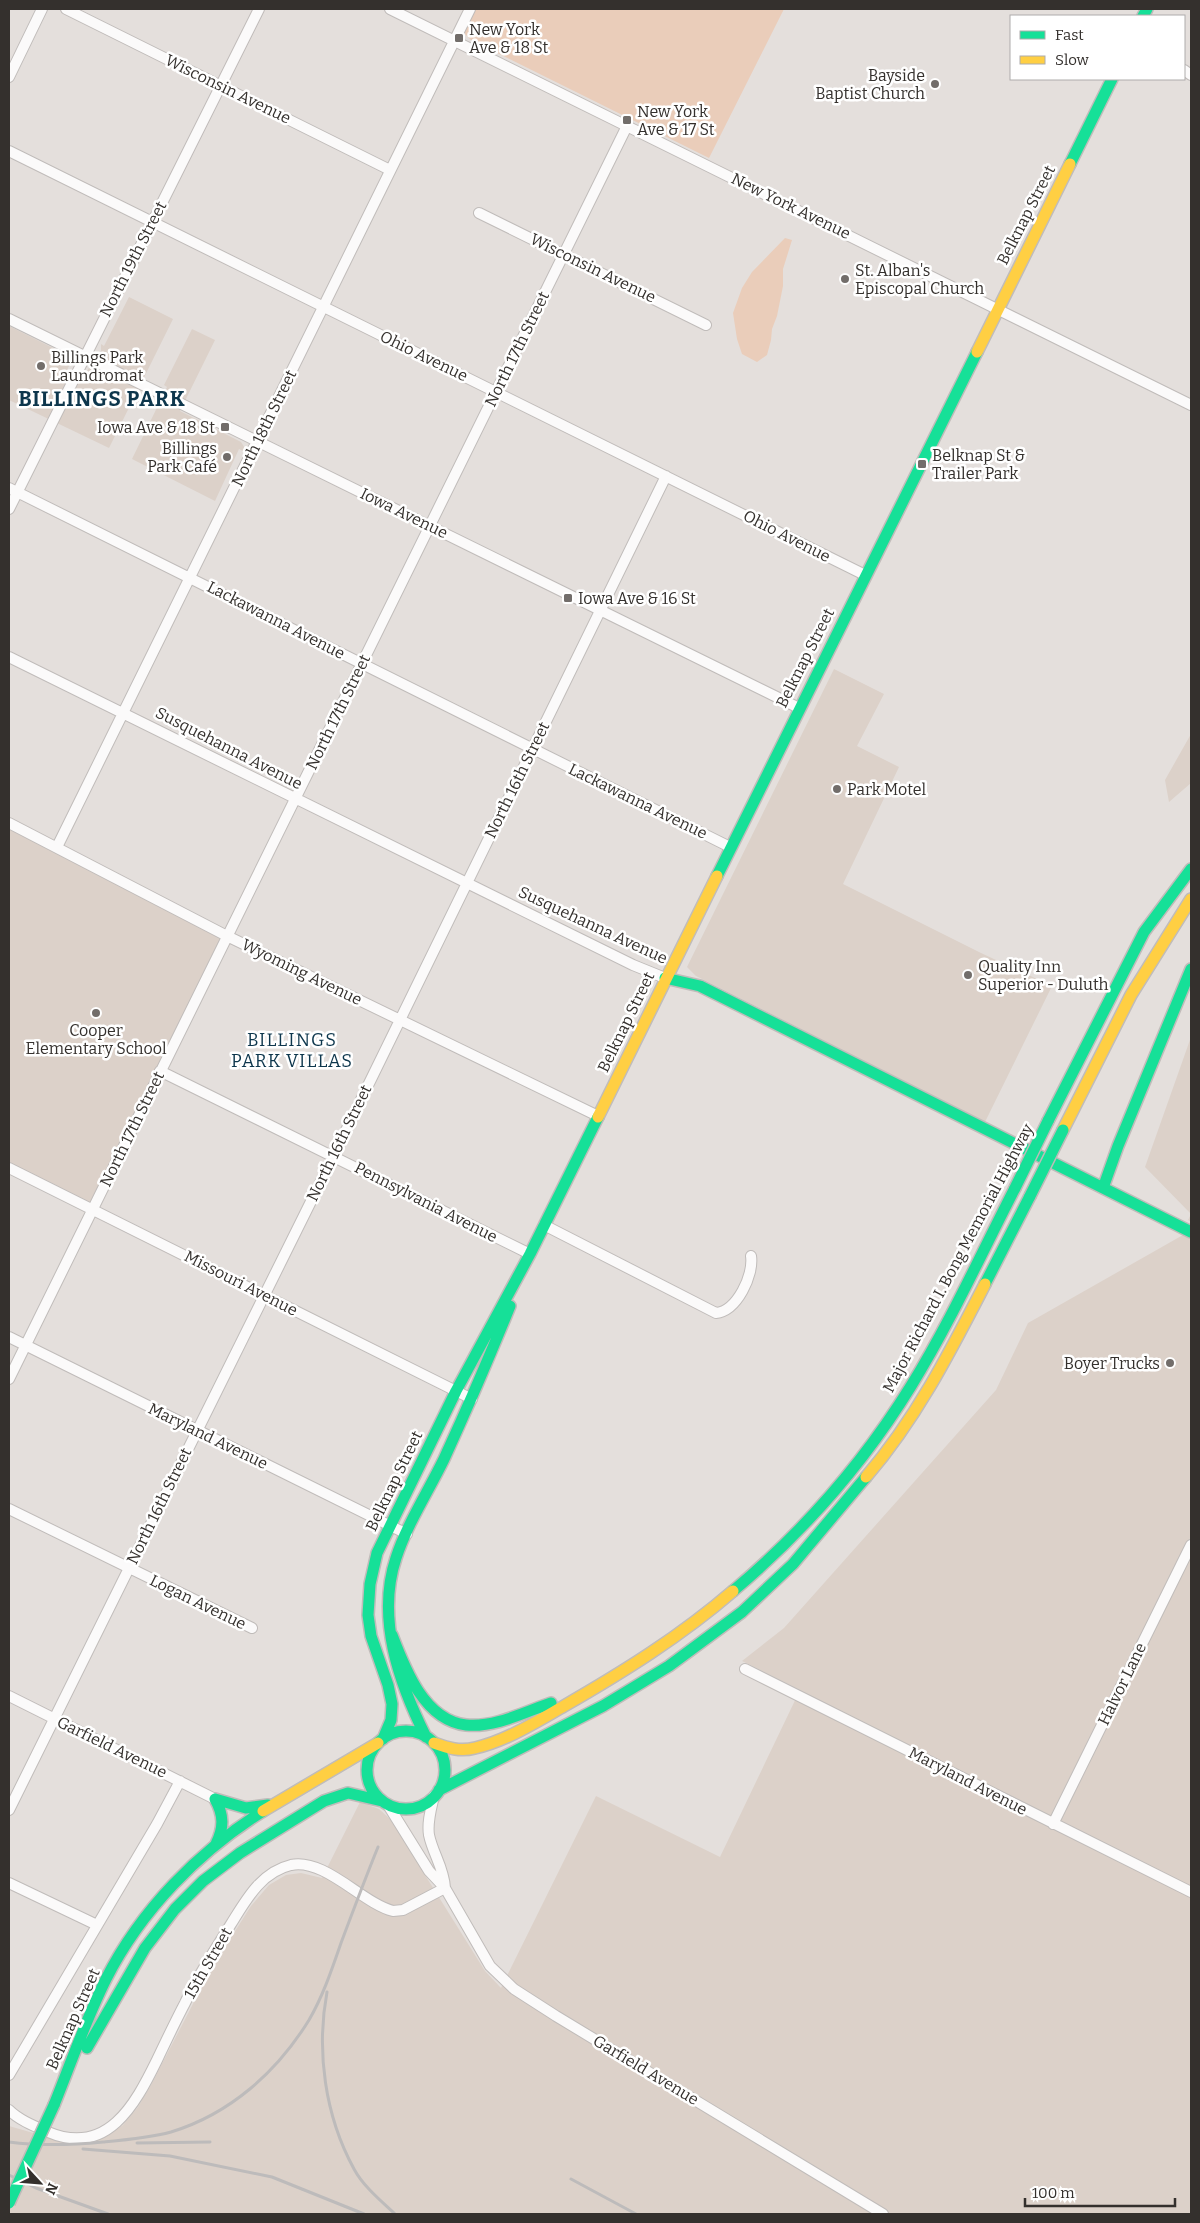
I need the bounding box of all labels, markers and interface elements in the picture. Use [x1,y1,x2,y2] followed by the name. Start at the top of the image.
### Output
[1010,15,1185,80] legend
[469,20,549,57] place label: New York Ave & 18 St
[1055,26,1084,44] text: Fast
[453,32,465,44] marker: New York Ave & 18 St
[162,50,294,128] street label: Wisconsin Avenue
[1055,51,1090,69] text: Slow
[815,66,925,103] place label: Bayside Baptist Church
[929,78,941,90] marker: Bayside Baptist Church
[637,102,715,139] place label: New York Ave & 17 St
[621,114,633,126] marker: New York Ave & 17 St
[993,162,1059,268] street label: Belknap Street
[728,169,854,243] street label: New York Avenue
[96,198,170,320] street label: North 19th Street
[527,229,659,307] street label: Wisconsin Avenue
[855,261,984,298] place label: St. Alban's Episcopal Church
[839,273,851,285] marker: St. Alban's Episcopal Church
[481,288,553,410] street label: North 17th Street
[377,327,471,385] street label: Ohio Avenue
[51,348,144,385] place label: Billings Park Laundromat
[35,360,47,372] marker: Billings Park Laundromat
[228,366,301,489] street label: North 18th Street
[18,386,186,412] district label: BILLINGS PARK
[97,418,215,437] place label: Iowa Ave & 18 St
[219,421,231,433] marker: Iowa Ave & 18 St
[147,439,217,476] place label: Billings Park Café
[932,446,1025,483] place label: Belknap St & Trailer Park
[221,451,233,463] marker: Billings Park Café
[916,458,928,470] marker: Belknap St & Trailer Park
[357,484,451,542] street label: Iowa Avenue
[740,506,834,566] street label: Ohio Avenue
[204,577,348,663] street label: Lackawanna Avenue
[578,589,696,608] place label: Iowa Ave & 16 St
[562,592,574,604] marker: Iowa Ave & 16 St
[772,605,838,711] street label: Belknap Street
[302,651,374,773] street label: North 17th Street
[153,703,305,793] street label: Susquehanna Avenue
[481,718,554,841] street label: North 16th Street
[566,759,710,843] street label: Lackawanna Avenue
[847,780,926,799] place label: Park Motel
[831,783,843,795] marker: Park Motel
[516,882,670,968] street label: Susquehanna Avenue
[239,935,365,1009] street label: Wyoming Avenue
[978,957,1109,994] place label: Quality Inn Superior - Duluth
[594,969,659,1075] street label: Belknap Street
[962,969,974,981] marker: Quality Inn Superior - Duluth
[90,1007,102,1019] marker: Cooper Elementary School
[25,1021,167,1058] place label: Cooper Elementary School
[231,1029,353,1072] district label: BILLINGS PARK VILLAS
[96,1068,168,1190] street label: North 17th Street
[303,1081,376,1204] street label: North 16th Street
[879,1120,1037,1396] street label: Major Richard I. Bong Memorial Highway
[351,1158,501,1246] street label: Pennsylvania Avenue
[181,1246,301,1320] street label: Missouri Avenue
[1064,1354,1160,1373] place label: Boyer Trucks
[1164,1357,1176,1369] marker: Boyer Trucks
[145,1399,271,1473] street label: Maryland Avenue
[362,1428,427,1534] street label: Belknap Street
[123,1444,196,1567] street label: North 16th Street
[147,1570,249,1634] street label: Logan Avenue
[1094,1640,1150,1728] street label: Halvor Lane
[54,1712,170,1782] street label: Garfield Avenue
[906,1743,1030,1819] street label: Maryland Avenue
[180,1924,236,2002] street label: 15th Street
[42,1965,104,2073] street label: Belknap Street
[590,2031,702,2109] street label: Garfield Avenue
[15,2158,65,2208] north arrow
[1025,2176,1175,2208] scale bar
[41,2180,61,2197] text: N
[1032,2184,1075,2202] text: 100 m

